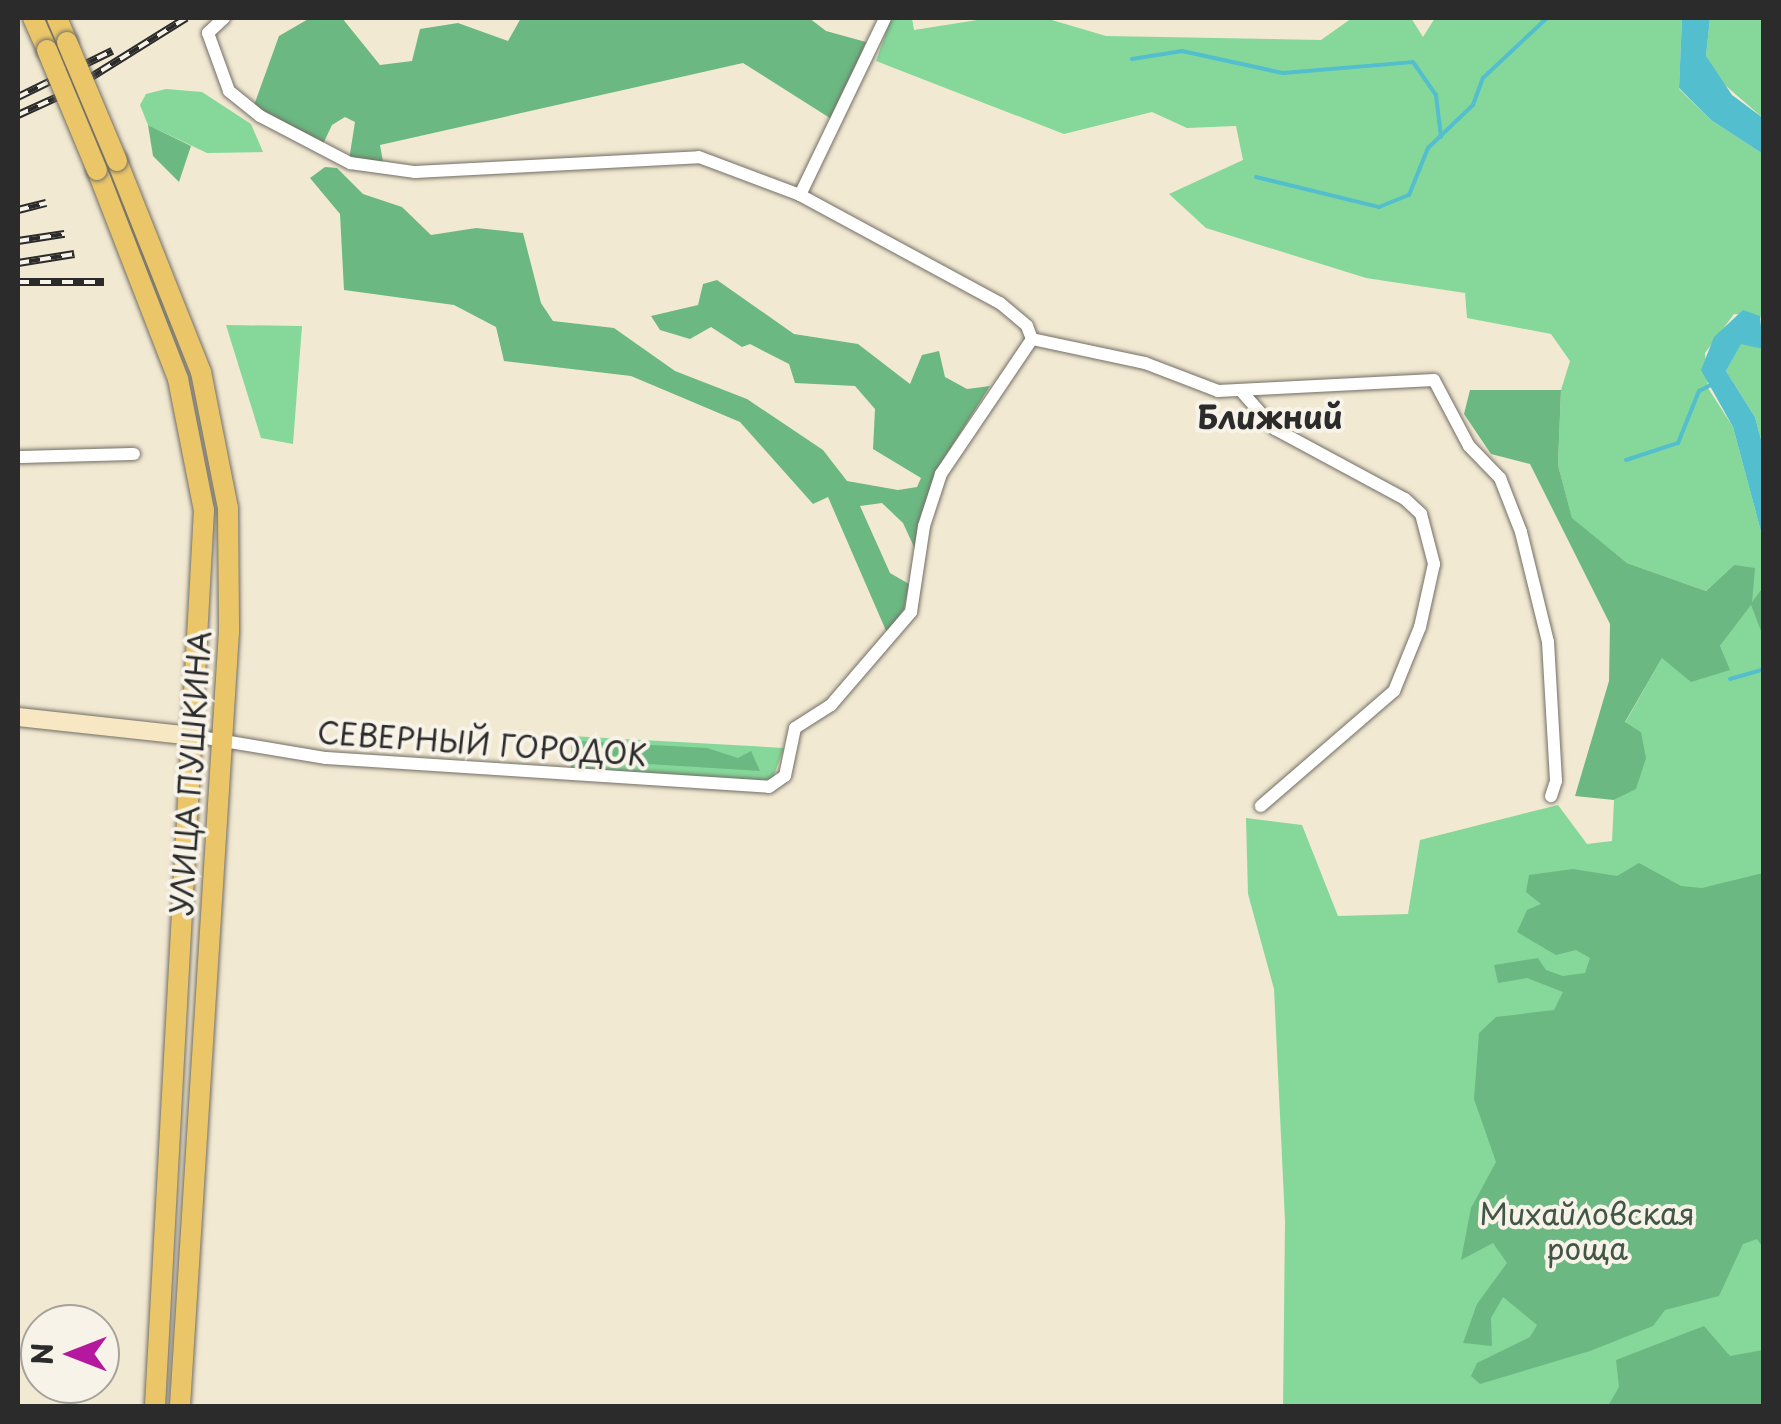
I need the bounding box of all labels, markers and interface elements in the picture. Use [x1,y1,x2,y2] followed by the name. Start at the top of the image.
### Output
[1197,397,1343,435] district label: Ближний
[162,629,218,917] street label: УЛИЦА ПУШКИНА
[316,714,648,772] street label: СЕВЕРНЫЙ ГОРОДОК
[1479,1195,1695,1266] park label: Михайловская роща
[20,1304,120,1404] north arrow
[20,1343,63,1365] text: N

